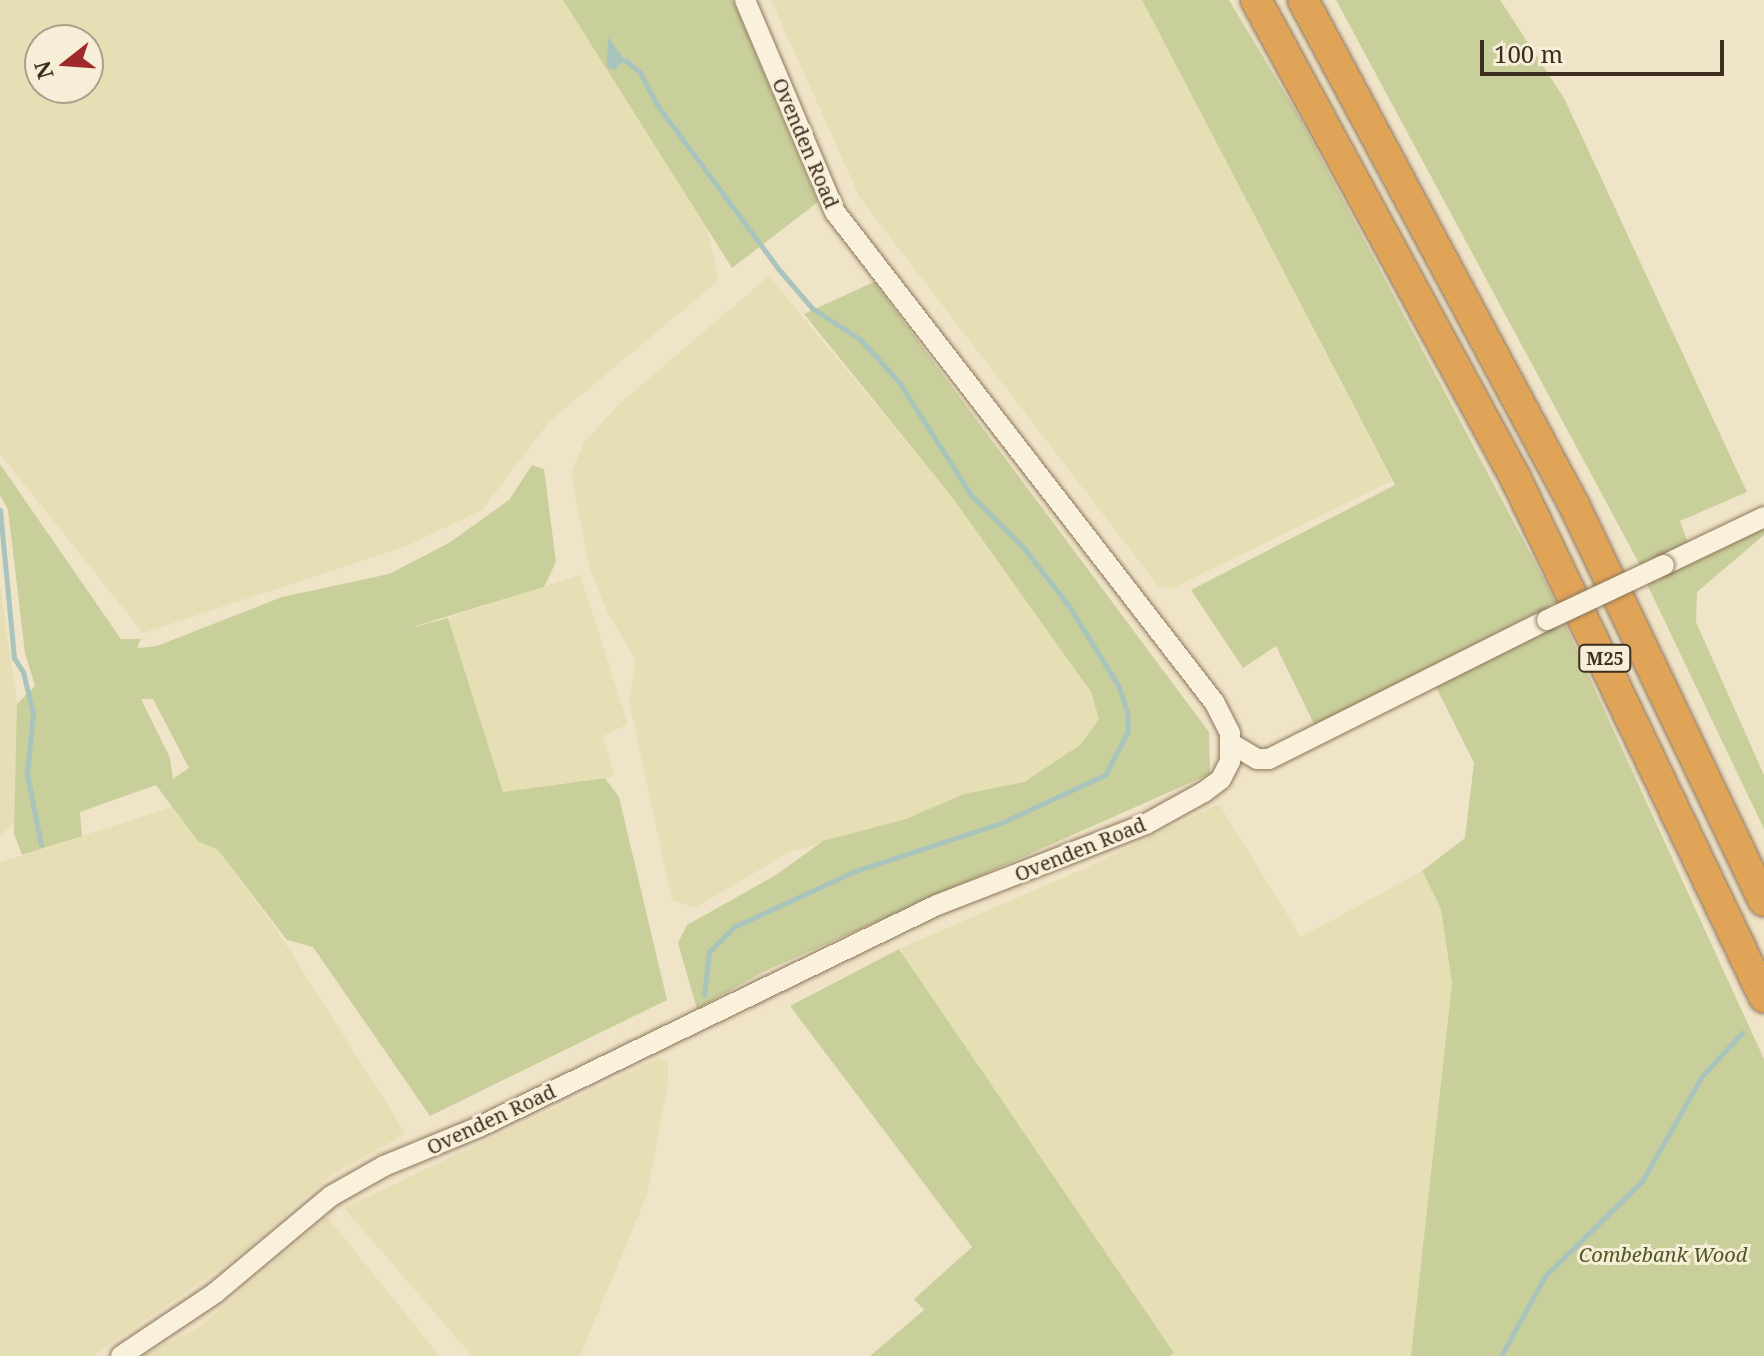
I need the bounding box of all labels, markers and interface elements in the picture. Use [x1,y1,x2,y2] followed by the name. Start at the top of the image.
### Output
[24,24,104,104] north arrow
[1484,24,1728,74] scale bar
[1494,37,1563,70] text: 100 m
[26,58,60,83] text: N
[768,74,844,212] street label: Ovenden Road
[1577,644,1633,672] road number: M25
[1011,812,1149,886] street label: Ovenden Road
[423,1079,559,1159] street label: Ovenden Road
[1579,1242,1747,1266] park label: Combebank Wood

